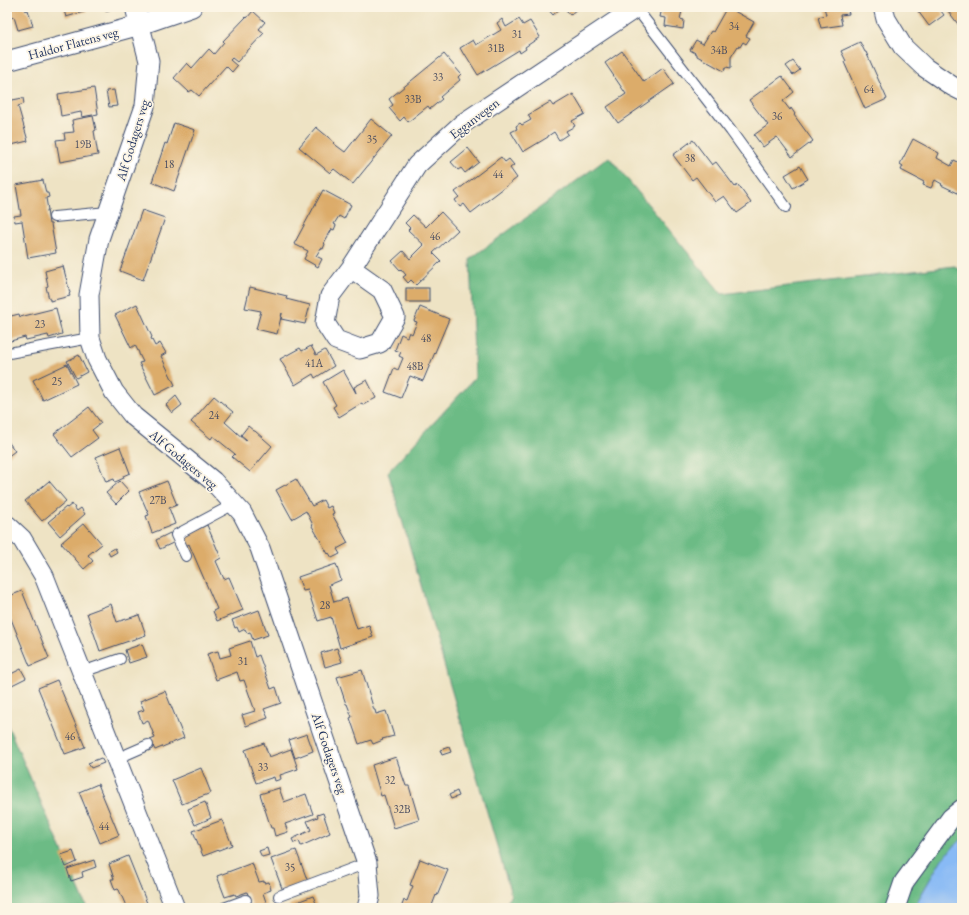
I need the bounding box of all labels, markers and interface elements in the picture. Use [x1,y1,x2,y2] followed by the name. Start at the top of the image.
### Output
[729,19,740,33] house number: 34
[26,23,120,64] street label: Haldor Flatens veg
[512,27,522,41] house number: 31
[487,41,505,55] house number: 31B
[710,43,728,57] house number: 34B
[433,70,443,84] house number: 33
[864,82,875,96] house number: 64
[404,92,422,106] house number: 33B
[446,94,503,143] street label: Egganvegen
[112,97,153,184] street label: Alf Godagers veg
[772,109,783,123] house number: 36
[367,132,377,146] house number: 35
[74,137,92,151] house number: 19B
[685,151,695,165] house number: 38
[164,157,174,171] house number: 18
[493,167,504,181] house number: 44
[430,229,441,243] house number: 46
[35,317,45,331] house number: 23
[421,331,431,345] house number: 48
[305,356,323,370] house number: 41A
[406,359,424,373] house number: 48B
[52,374,62,388] house number: 25
[209,408,220,422] house number: 24
[145,425,222,493] street label: Alf Godagers veg
[149,493,167,507] house number: 27B
[320,598,330,612] house number: 28
[238,654,248,668] house number: 31
[307,710,351,796] street label: Alf Godagers veg
[65,729,76,743] house number: 46
[258,760,268,774] house number: 33
[385,773,396,787] house number: 32
[393,802,411,816] house number: 32B
[99,819,110,833] house number: 44
[285,860,295,874] house number: 35

